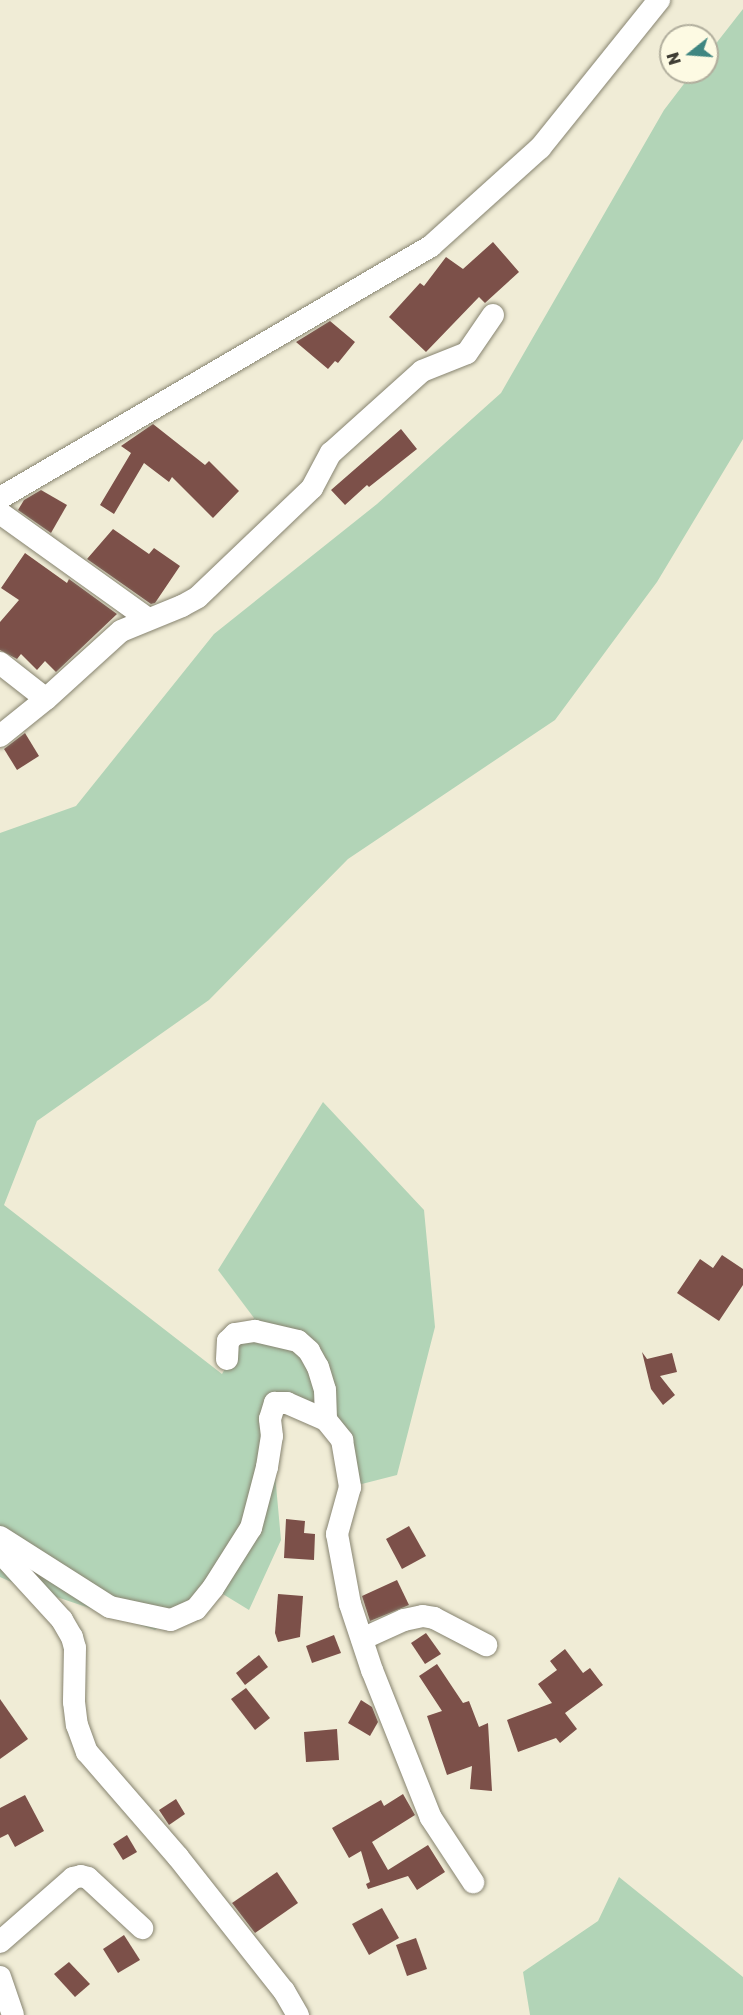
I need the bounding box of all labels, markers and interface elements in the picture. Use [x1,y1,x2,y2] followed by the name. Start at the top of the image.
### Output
[659,24,719,84] north arrow
[662,50,685,67] text: N

